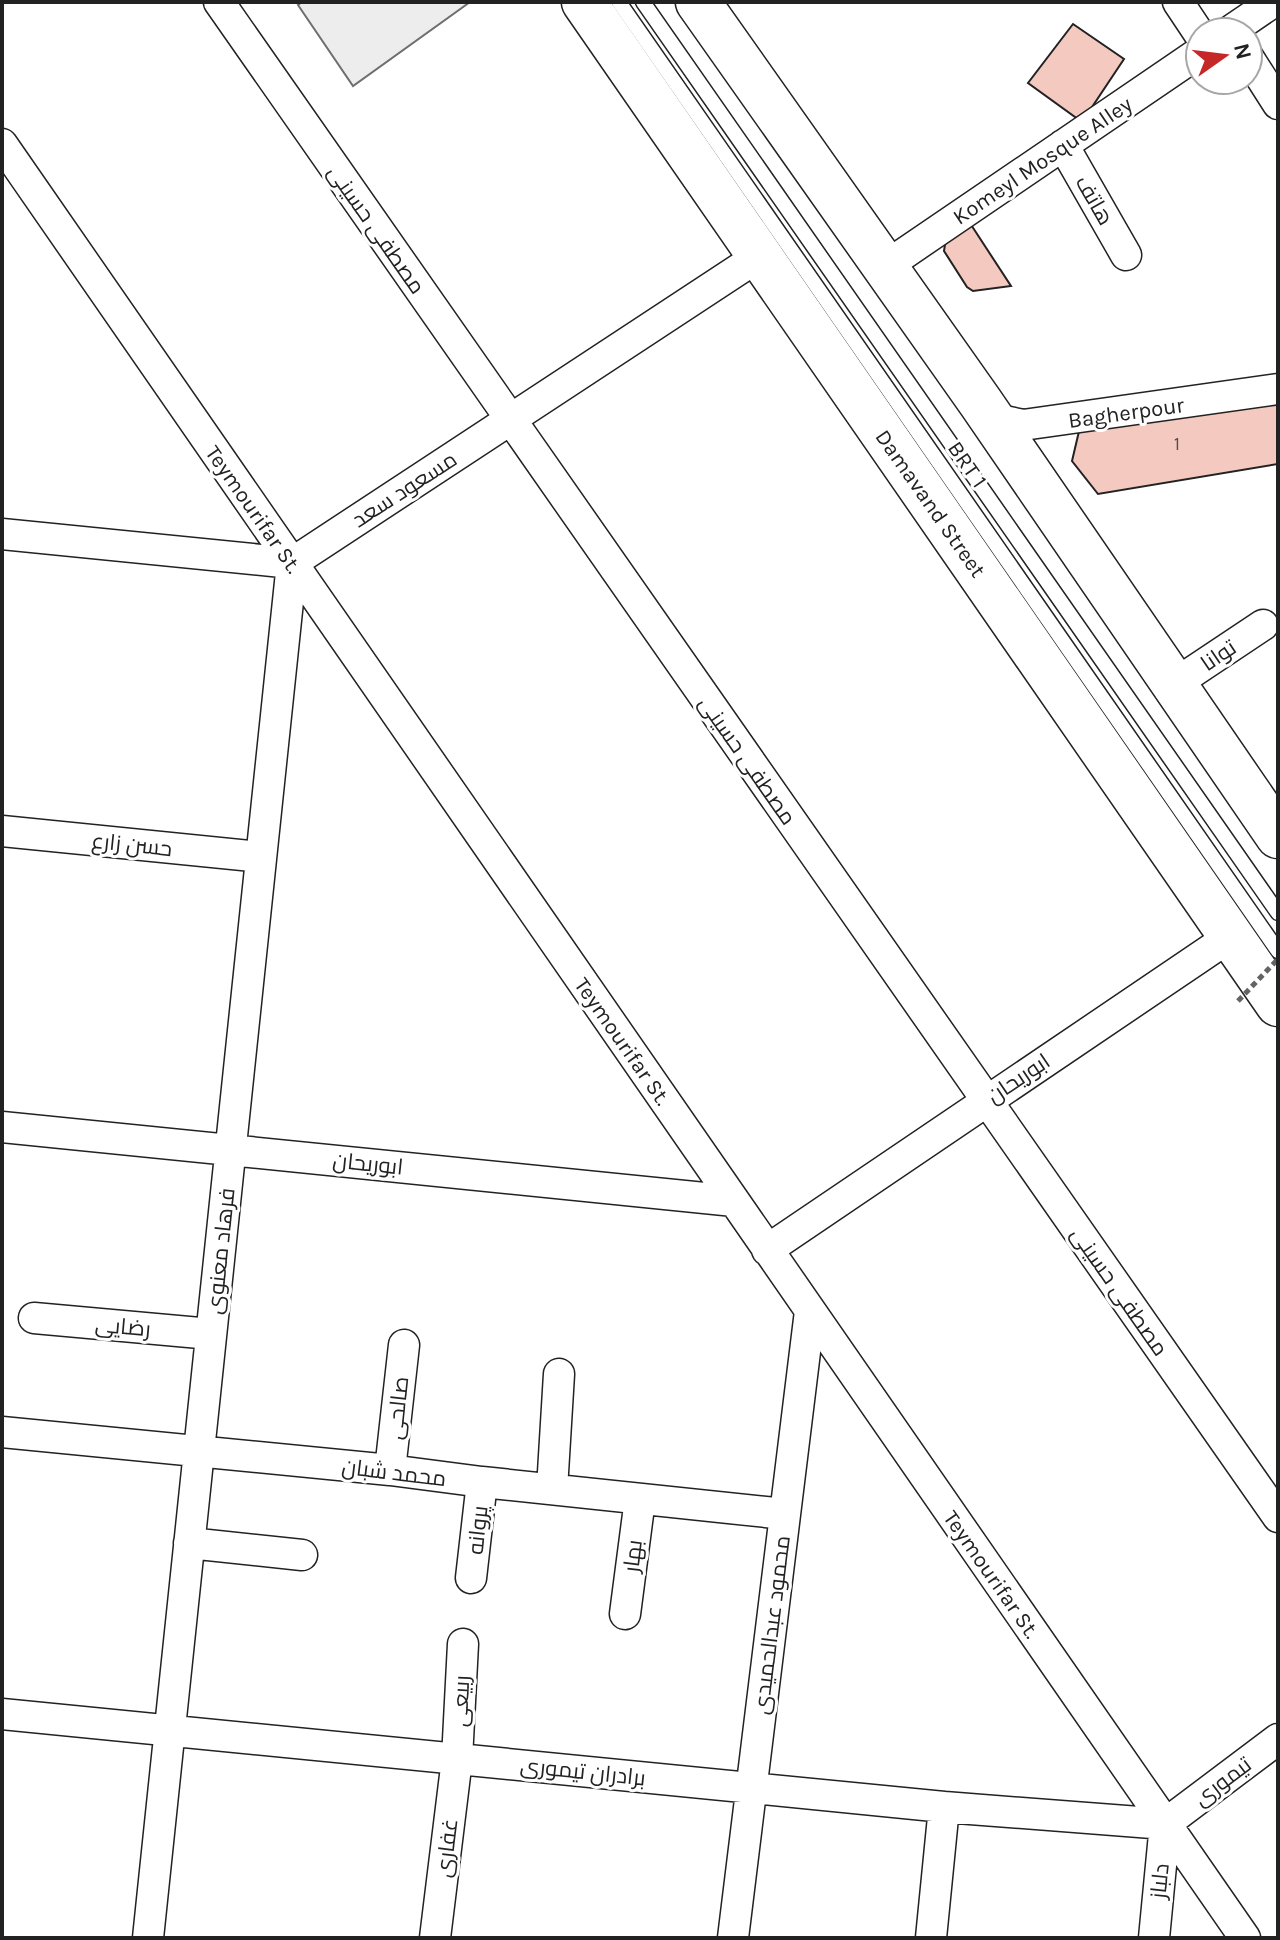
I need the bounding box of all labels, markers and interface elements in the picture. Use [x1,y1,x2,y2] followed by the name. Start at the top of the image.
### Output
[1184,16,1264,96] north arrow
[1228,41,1257,62] text: N
[948,91,1137,230] street label: Komeyl Mosque Alley
[322,160,430,299] street label: مصطفی حسینی
[1070,171,1119,230] street label: هاتف
[1066,392,1186,434] street label: Bagherpour
[870,425,991,582] street label: Damavand Street
[1174,433,1180,455] house number: 1
[942,436,992,493] street label: BRT 1
[200,441,307,578] street label: Teymourifar St.
[347,446,462,533] street label: مسعود سعد
[1196,635,1241,677] street label: توانا
[693,691,801,830] street label: مصطفی حسینی
[90,828,174,863] street label: حسن زارع
[569,973,676,1110] street label: Teymourifar St.
[982,1048,1055,1109] street label: ابوریحان
[331,1147,404,1181] street label: ابوریحان
[201,1187,241,1316] street label: فرهاد معنوی
[1065,1222,1173,1361] street label: مصطفی حسینی
[94,1312,152,1342] street label: رضایی
[382,1375,414,1441] street label: صالحی
[340,1454,448,1492] street label: محمد شبان
[463,1504,494,1556] street label: پروانه
[938,1506,1045,1643] street label: Teymourifar St.
[748,1534,796,1716] street label: محمود عبدالحمیدی
[618,1538,648,1576] street label: بهار
[447,1675,475,1727] street label: ربیعی
[519,1752,647,1792] street label: برادران تیموری
[1189,1752,1257,1812] street label: تیموری
[430,1817,463,1879] street label: غفاری
[1145,1862,1175,1902] street label: دلباز

